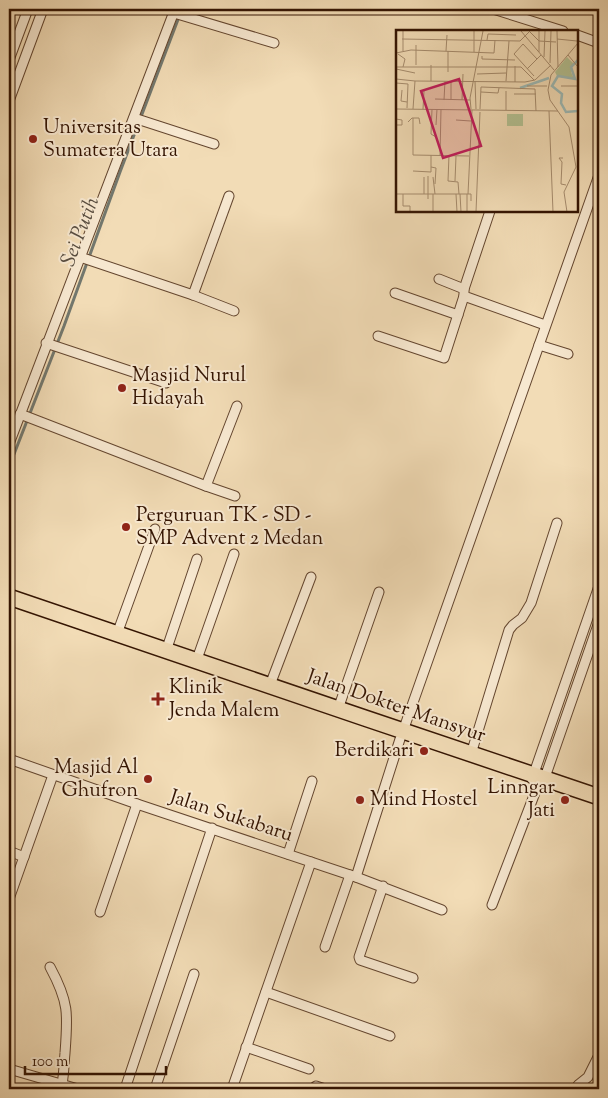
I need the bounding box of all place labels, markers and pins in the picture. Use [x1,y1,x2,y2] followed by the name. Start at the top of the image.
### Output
[43,114,178,166] place label: Universitas Sumatera Utara
[27,133,39,145] marker: Universitas Sumatera Utara
[132,362,247,414] place label: Masjid Nurul Hidayah
[116,382,128,394] marker: Masjid Nurul Hidayah
[136,502,323,554] place label: Perguruan TK - SD - SMP Advent 2 Medan
[120,521,132,533] marker: Perguruan TK - SD - SMP Advent 2 Medan
[168,674,280,726] place label: Klinik Jenda Malem
[151,692,165,706] marker: Klinik Jenda Malem
[335,737,414,766] place label: Berdikari
[418,745,430,757] marker: Berdikari
[54,754,138,806] place label: Masjid Al Ghufron
[142,773,154,785] marker: Masjid Al Ghufron
[488,774,555,826] place label: Linngar Jati
[370,786,478,815] place label: Mind Hostel
[354,794,366,806] marker: Mind Hostel
[559,794,571,806] marker: Linngar Jati

